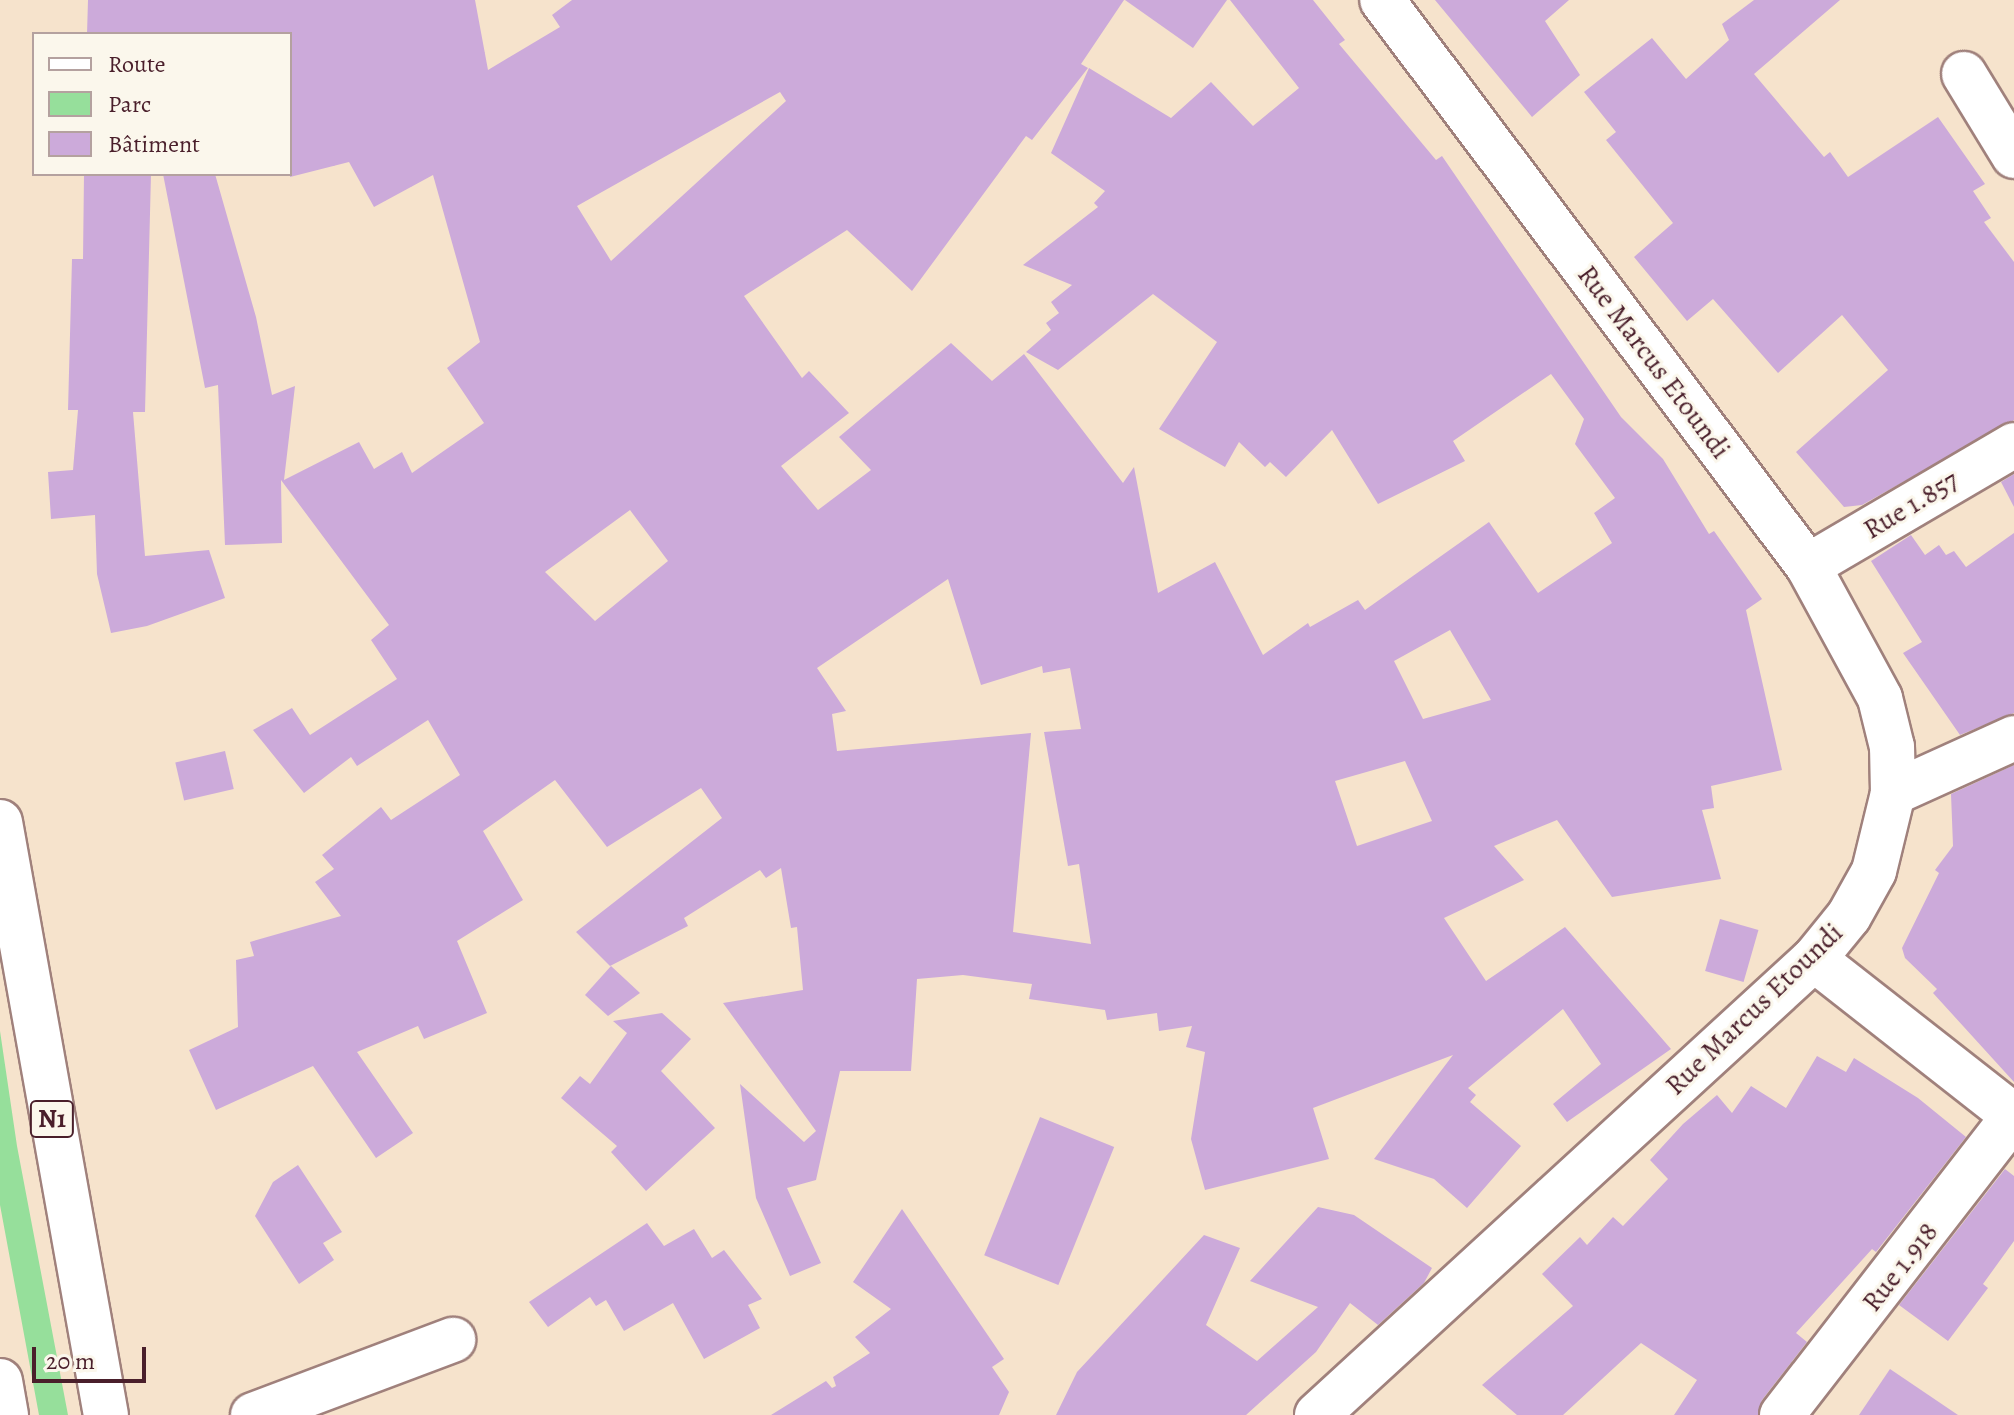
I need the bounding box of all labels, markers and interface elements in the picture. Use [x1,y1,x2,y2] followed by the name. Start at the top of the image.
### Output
[32,32,292,176] legend
[108,48,166,80] text: Route
[108,88,151,120] text: Parc
[108,128,200,160] text: Bâtiment
[1570,259,1738,465] street label: Rue Marcus Etoundi
[1857,464,1965,546] street label: Rue 1.857
[1658,916,1850,1102] street label: Rue Marcus Etoundi
[28,1097,76,1141] road number: N1
[1855,1216,1945,1318] street label: Rue 1.918
[36,1331,150,1381] scale bar
[46,1345,95,1377] text: 20 m

